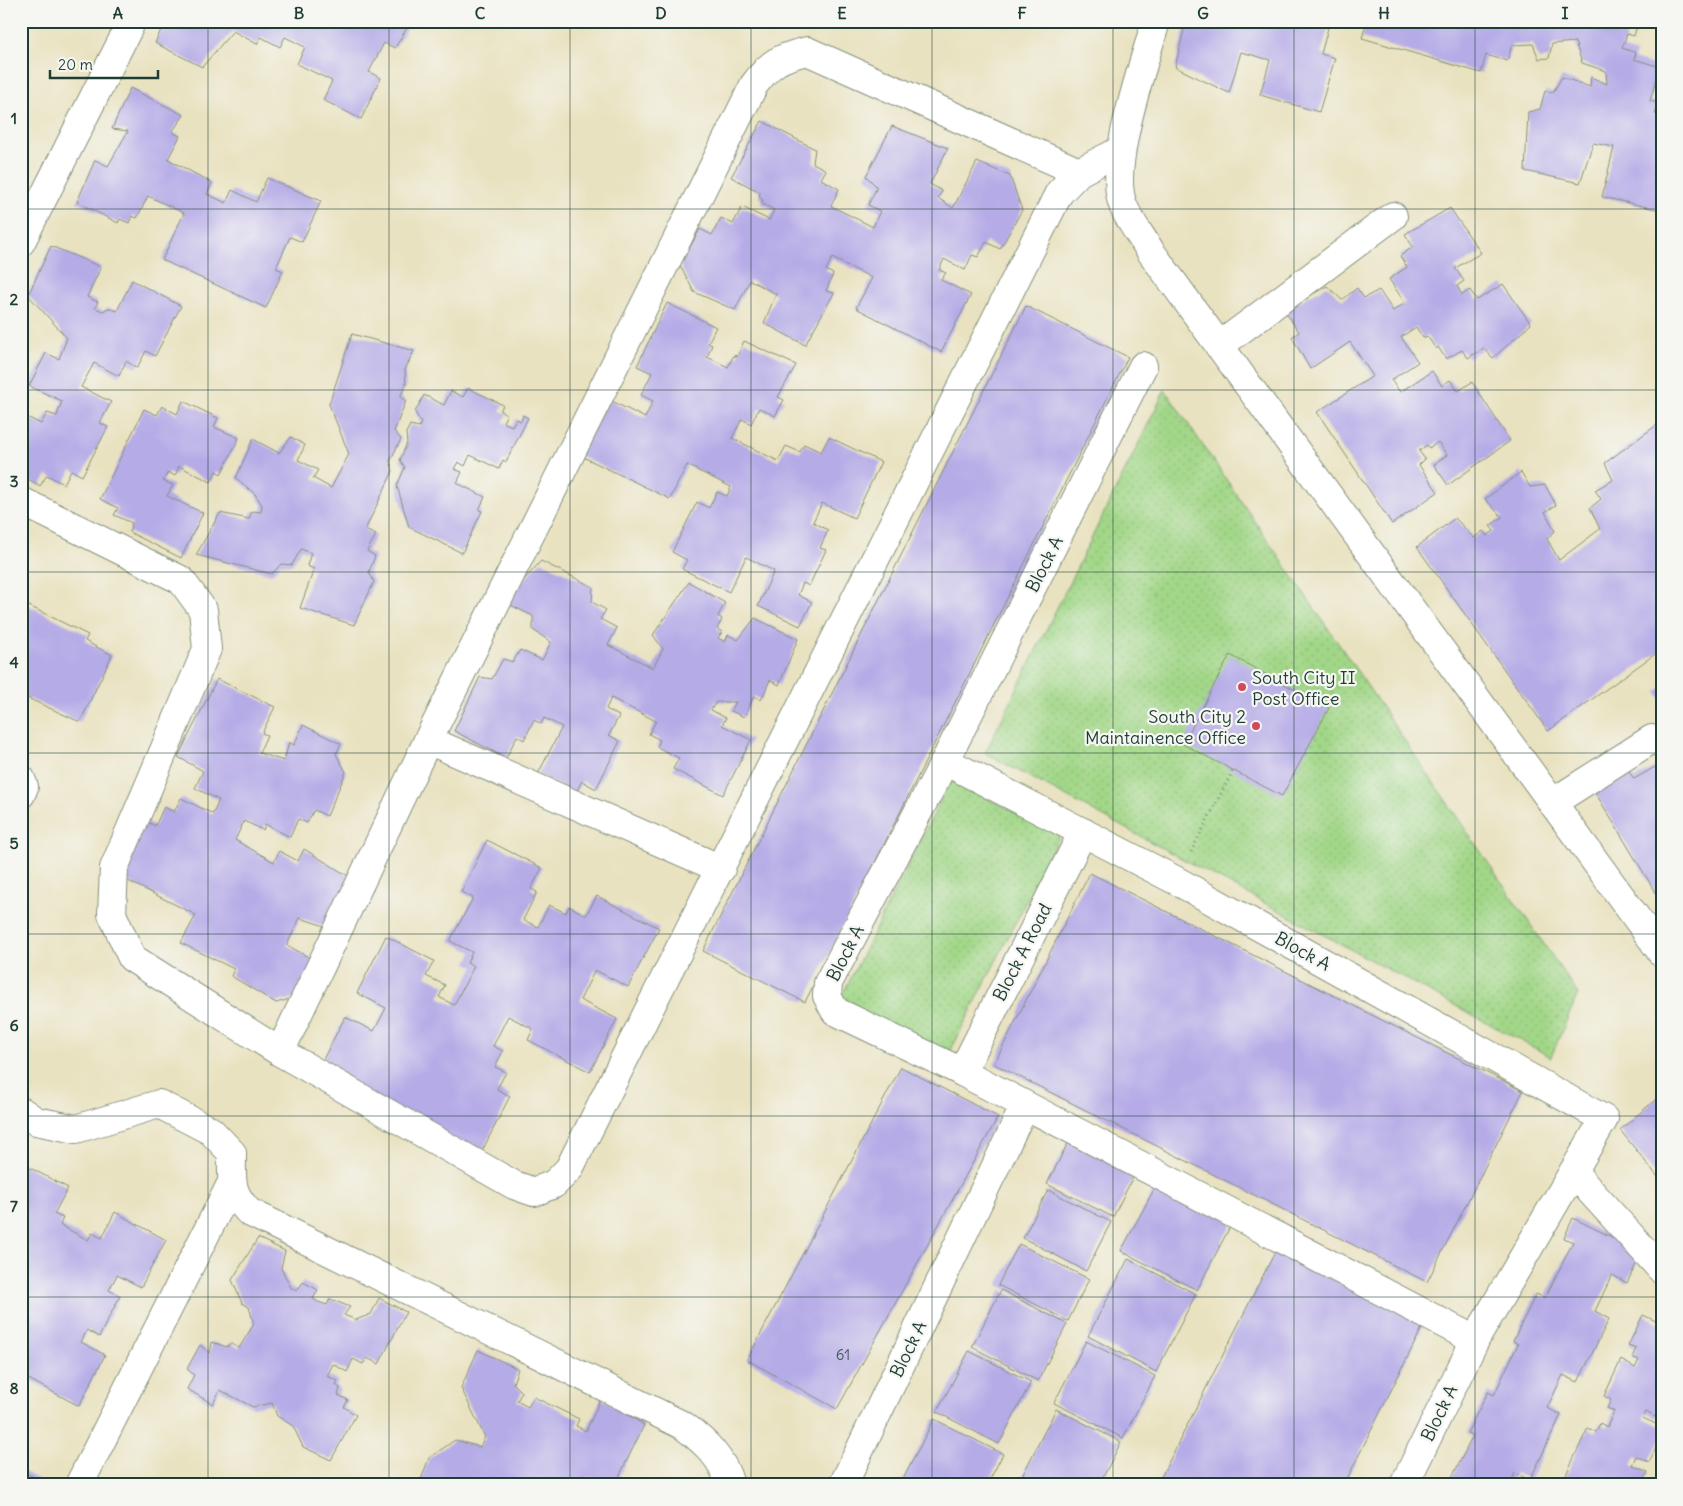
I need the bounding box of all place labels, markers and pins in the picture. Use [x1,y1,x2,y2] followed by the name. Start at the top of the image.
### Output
[1252,666,1356,710] place label: South City II Post Office
[1236,681,1248,693] marker: South City II Post Office
[1085,705,1246,749] place label: South City 2 Maintainence Office
[1250,720,1262,732] marker: South City 2 Maintainence Office

